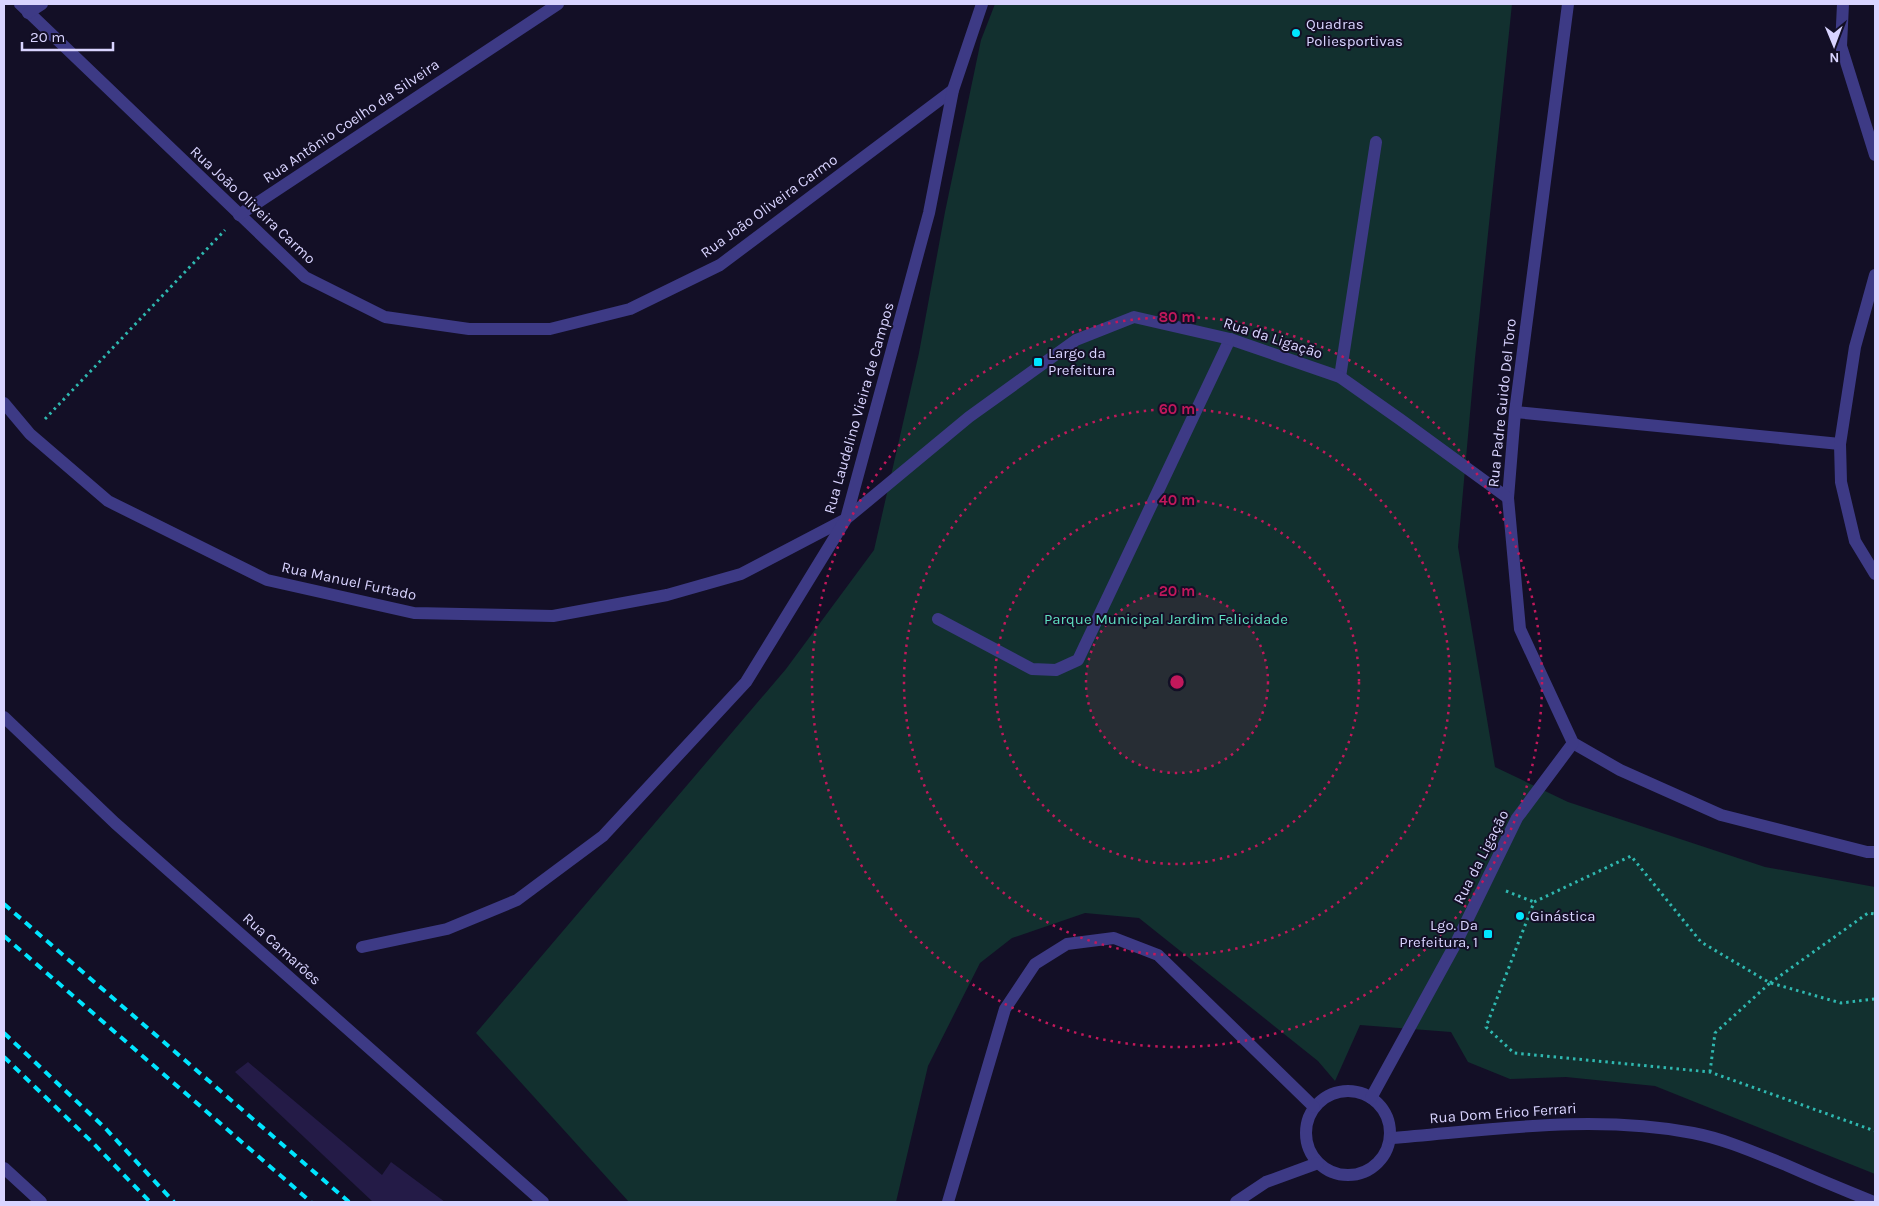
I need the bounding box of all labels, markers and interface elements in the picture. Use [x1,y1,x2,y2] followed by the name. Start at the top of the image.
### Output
[1306,15,1403,50] place label: Quadras Poliesportivas
[22,20,114,52] scale bar
[1809,20,1859,70] north arrow
[1290,27,1302,39] marker: Quadras Poliesportivas
[30,28,65,46] text: 20 m
[1829,49,1839,66] text: N
[259,55,443,187] street label: Rua Antônio Coelho da Silveira
[187,142,319,268] street label: Rua João Oliveira Carmo
[697,150,841,262] street label: Rua João Oliveira Carmo
[820,300,898,516] street label: Rua Laudelino Vieira de Campos
[1158,308,1196,326] text: 80 m
[1221,313,1325,363] street label: Rua da Ligação
[1484,318,1520,488] street label: Rua Padre Guido Del Toro
[1048,344,1115,379] place label: Largo da Prefeitura
[1032,356,1044,368] marker: Largo da Prefeitura
[1159,400,1195,418] text: 60 m
[1159,491,1195,509] text: 40 m
[280,558,418,604] street label: Rua Manuel Furtado
[1159,582,1195,600] text: 20 m
[1044,610,1288,628] park label: Parque Municipal Jardim Felicidade
[1168,673,1186,691] centre of rings
[1450,807,1512,907] street label: Rua da Ligação
[1530,907,1595,925] place label: Ginástica
[239,909,325,989] street label: Rua Camarões
[1514,910,1526,922] marker: Ginástica
[1399,916,1478,951] place label: Lgo. Da Prefeitura, 1
[1482,928,1494,940] marker: Lgo. Da Prefeitura, 1
[1429,1099,1577,1127] street label: Rua Dom Erico Ferrari

